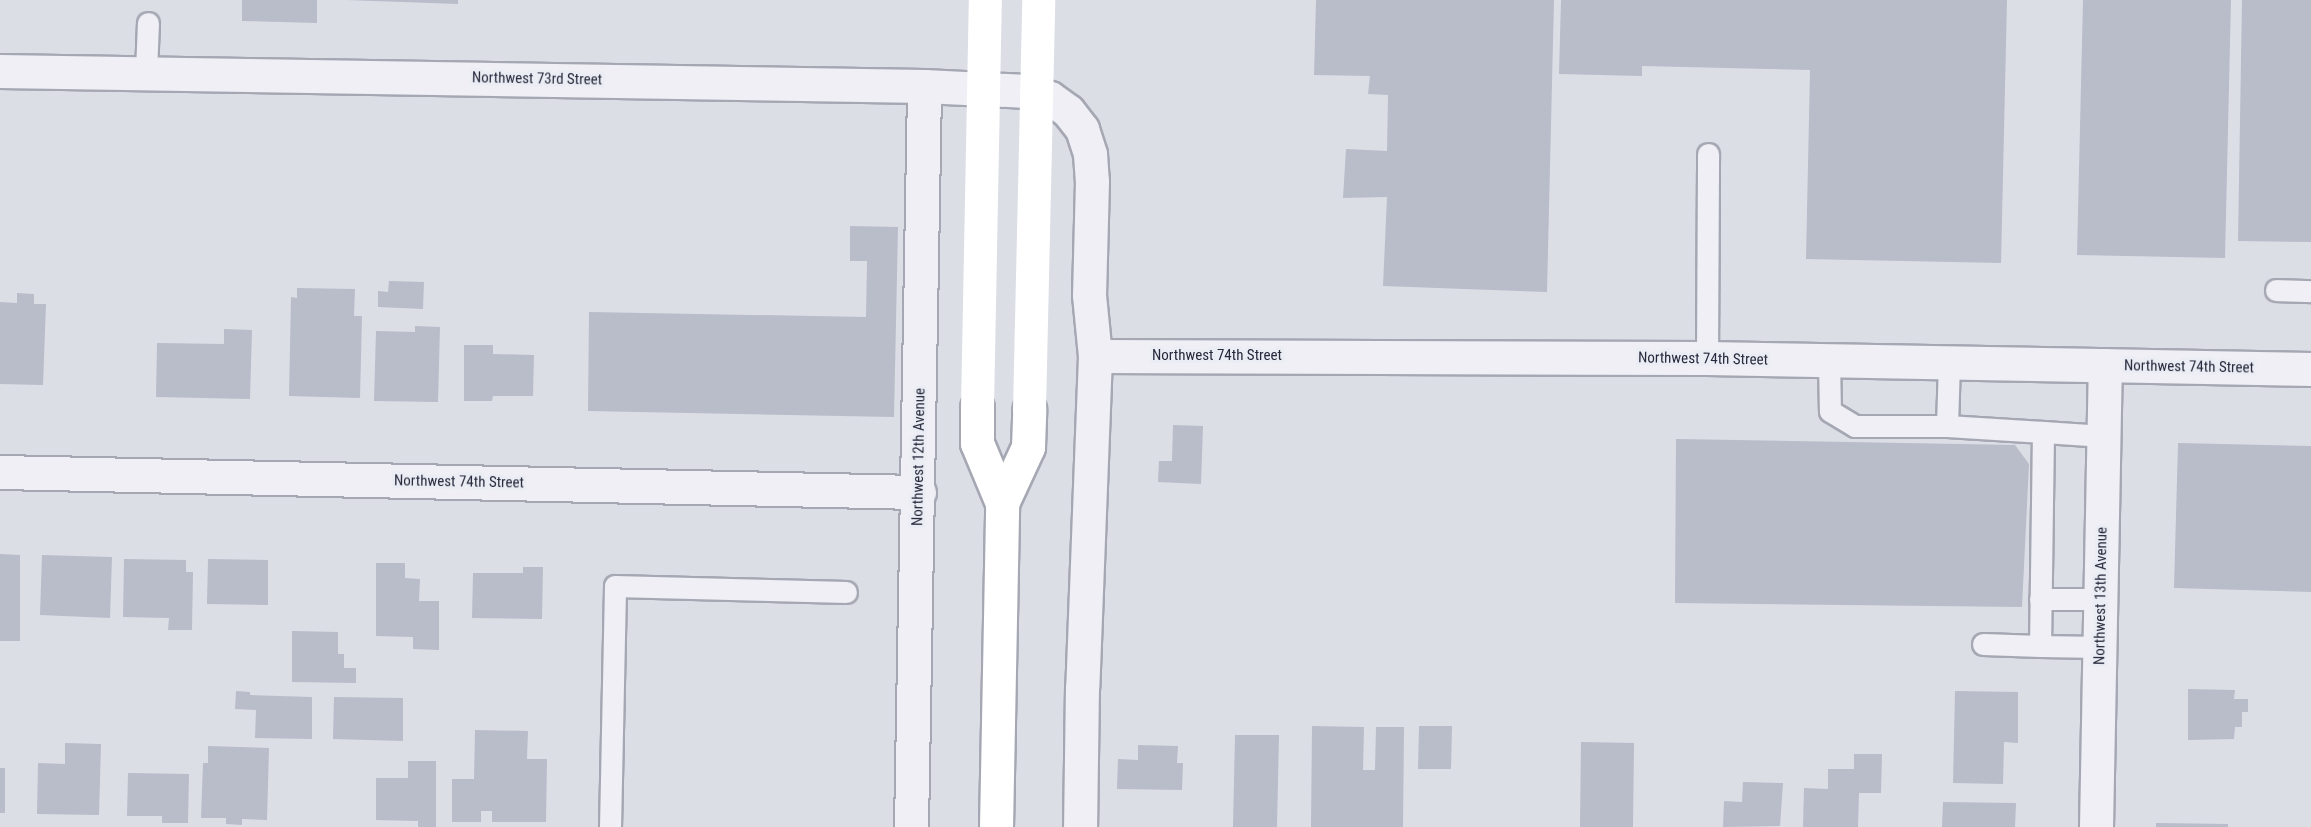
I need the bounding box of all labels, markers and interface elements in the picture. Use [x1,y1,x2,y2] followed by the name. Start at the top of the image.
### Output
[472,69,602,89] street label: Northwest 73rd Street
[1152,347,1282,365] street label: Northwest 74th Street
[1638,349,1768,369] street label: Northwest 74th Street
[2124,357,2254,377] street label: Northwest 74th Street
[909,388,929,526] street label: Northwest 12th Avenue
[394,472,524,492] street label: Northwest 74th Street
[2091,527,2111,665] street label: Northwest 13th Avenue

